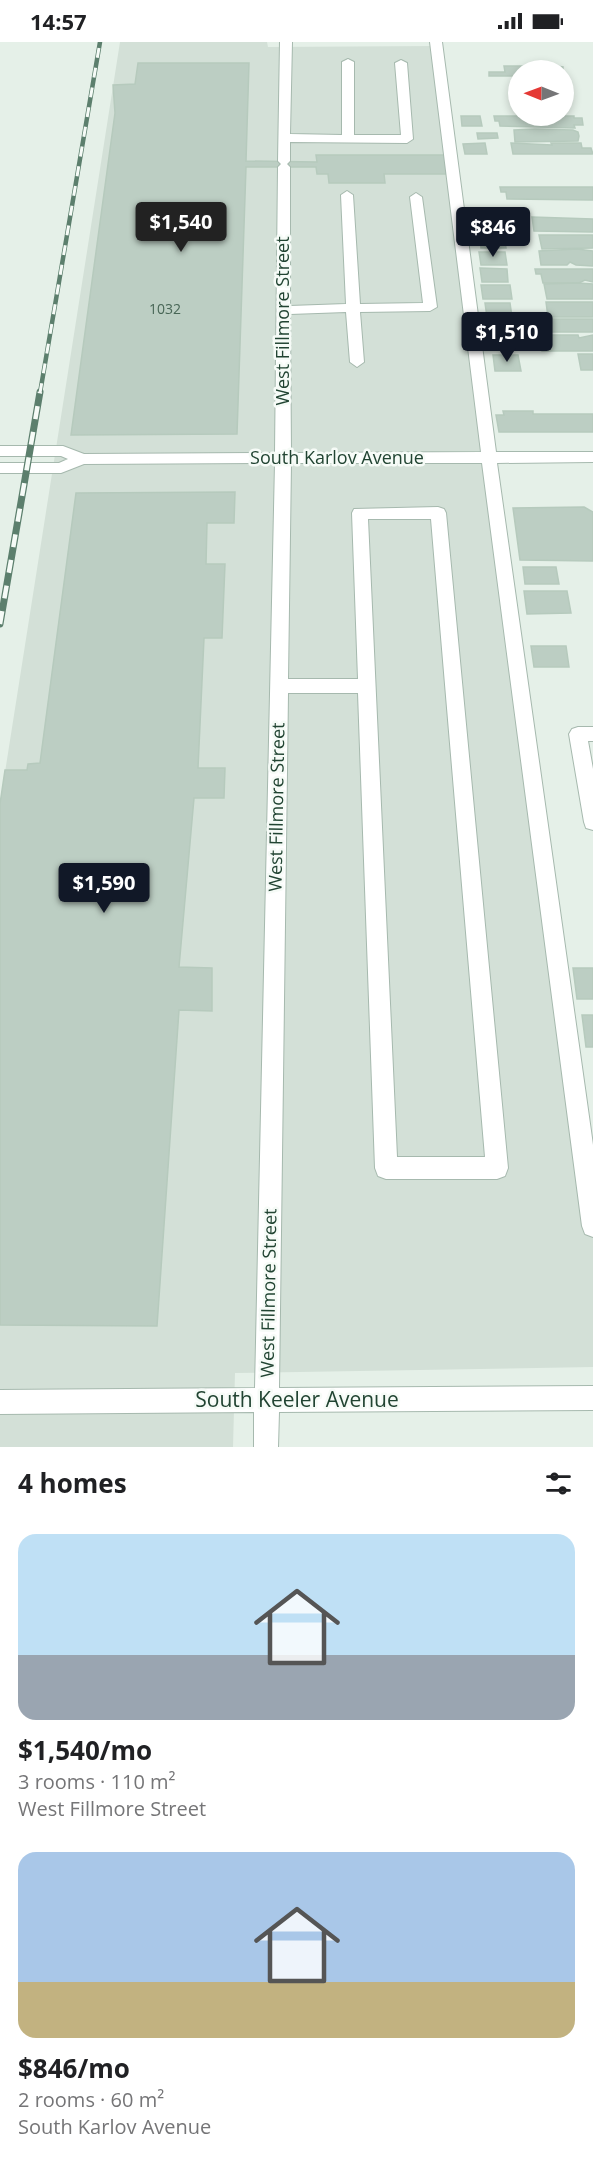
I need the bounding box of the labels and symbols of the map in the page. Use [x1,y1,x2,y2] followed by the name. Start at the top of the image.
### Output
[508,60,574,126] north arrow
[132,202,230,253] pin: $1,540
[457,207,529,258] pin: $846
[270,236,294,406] street label: West Fillmore Street
[149,299,181,318] house number: 1032
[458,312,556,363] pin: $1,510
[250,445,424,469] street label: South Karlov Avenue
[263,722,289,892] street label: West Fillmore Street
[55,863,153,914] pin: $1,590
[255,1208,281,1378] street label: West Fillmore Street
[195,1385,399,1413] street label: South Keeler Avenue

